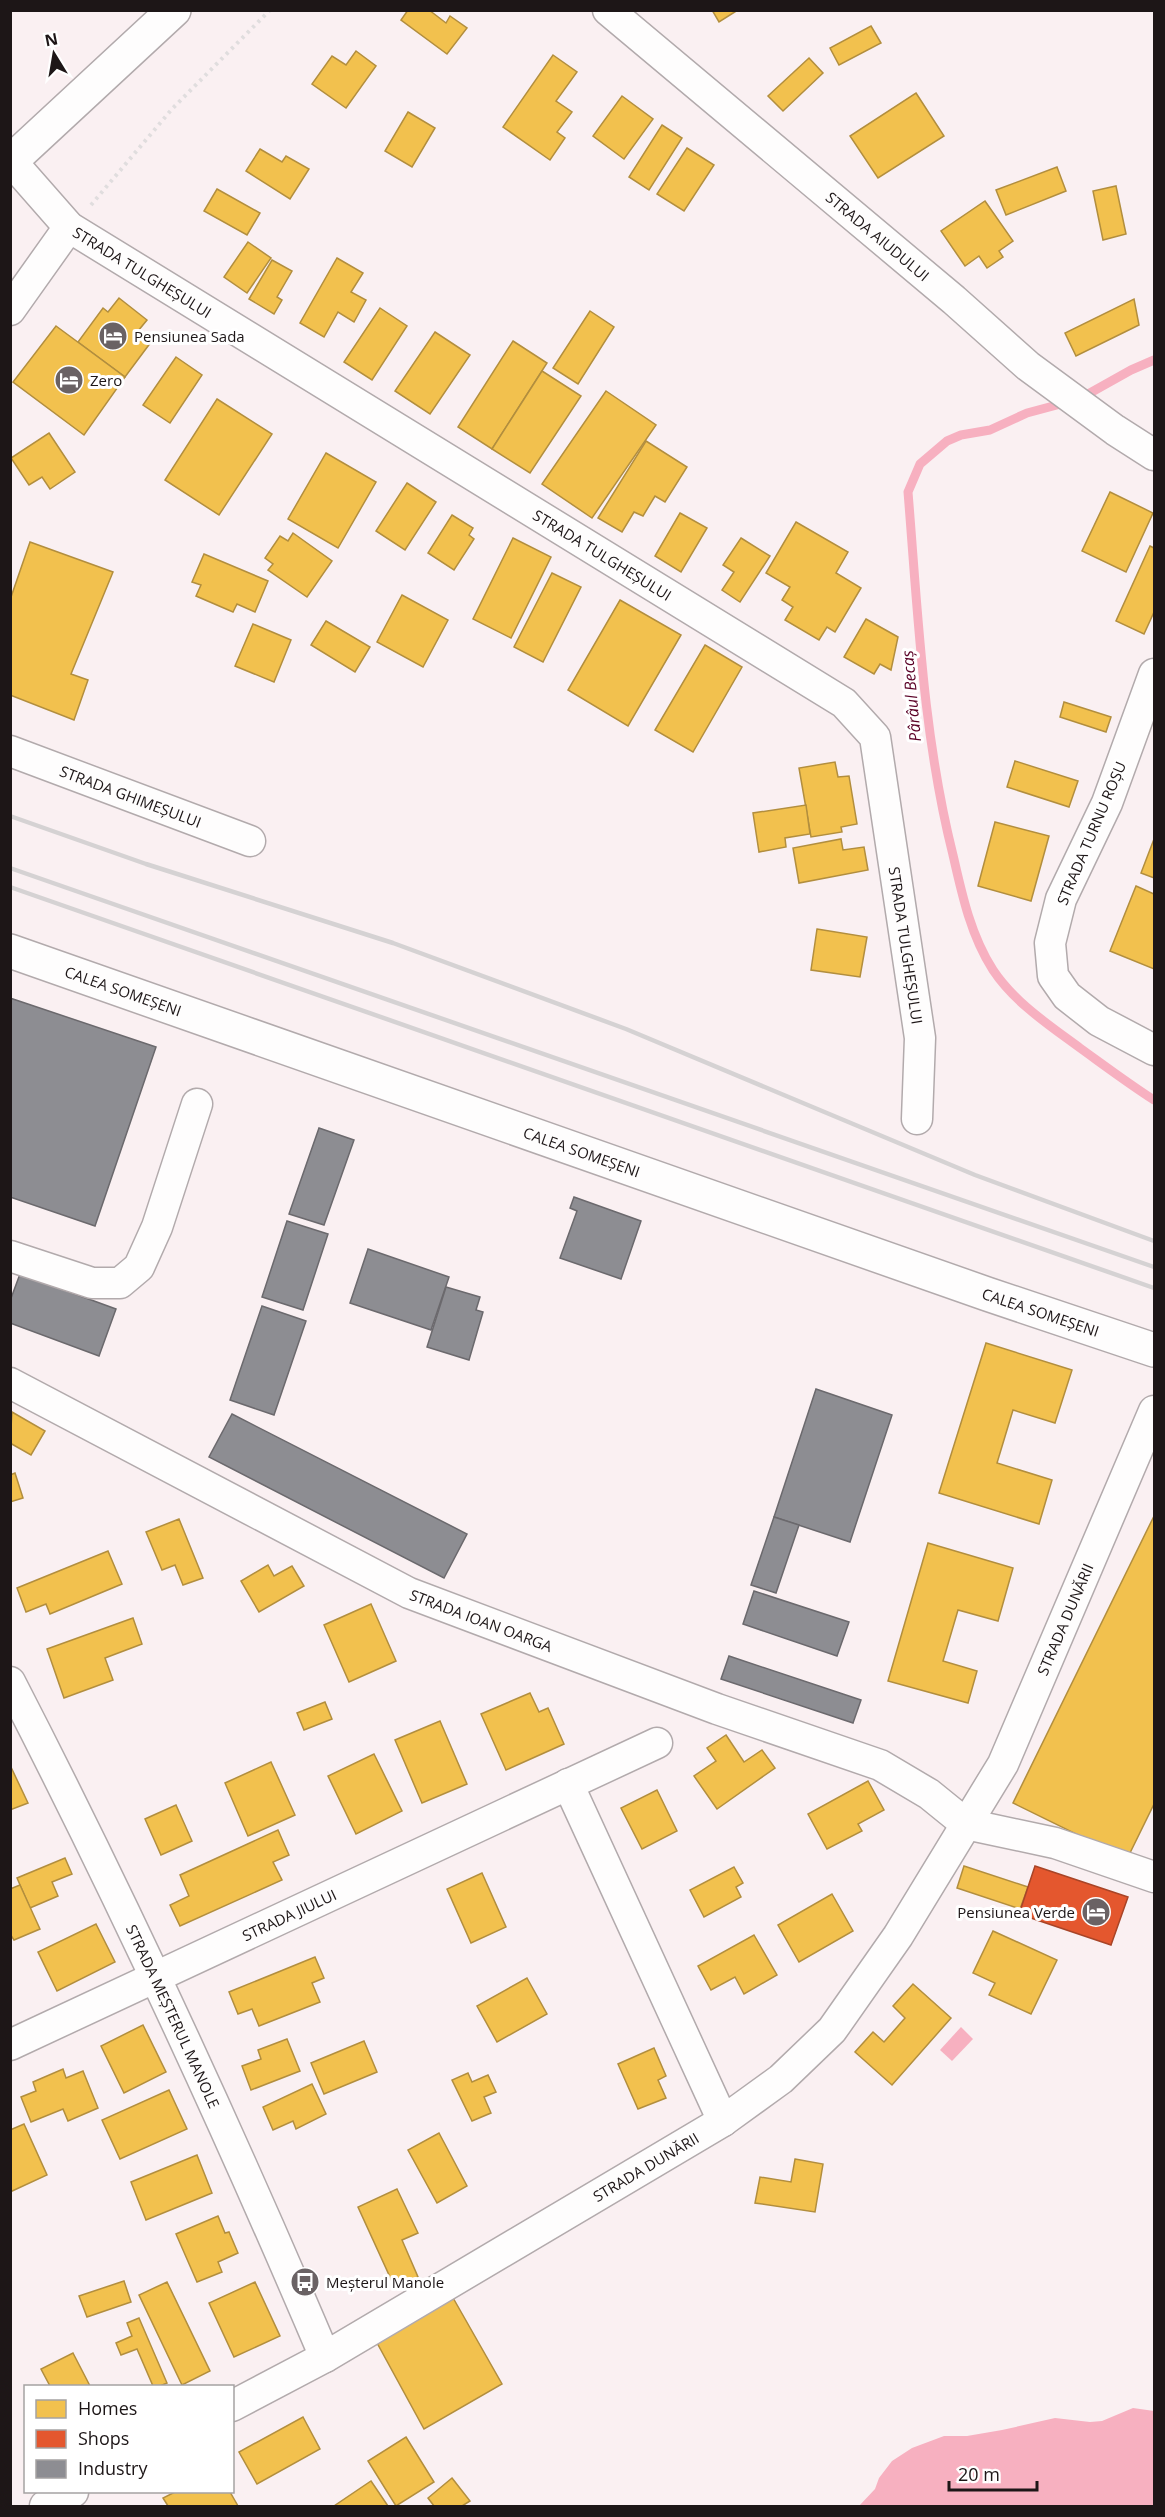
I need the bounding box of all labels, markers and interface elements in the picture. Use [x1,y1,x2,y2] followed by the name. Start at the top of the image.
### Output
[24,24,84,84] north arrow
[43,27,60,51] text: N
[822,187,934,285] street label: STRADA AIUDULUI
[69,222,215,322] street label: STRADA TULGHEȘULUI
[97,320,129,352] hotel icon: Pensiunea Sada
[134,326,245,346] place label: Pensiunea Sada
[53,364,85,396] hotel icon: Zero
[90,370,122,390] place label: Zero
[530,505,676,605] street label: STRADA TULGHEȘULUI
[896,649,926,743] water label: Pârâul Becaș
[1052,758,1130,908] street label: STRADA TURNU ROȘU
[57,761,204,832] street label: STRADA GHIMEȘULUI
[884,865,928,1025] street label: STRADA TULGHEȘULUI
[62,961,184,1020] street label: CALEA SOMEȘENI
[521,1122,643,1181] street label: CALEA SOMEȘENI
[979,1283,1102,1341] street label: CALEA SOMEȘENI
[1032,1560,1098,1678] street label: STRADA DUNĂRII
[407,1584,556,1656] street label: STRADA IOAN OARGA
[239,1884,339,1945] street label: STRADA JIULUI
[1080,1896,1112,1928] hotel icon: Pensiunea Verde
[957,1902,1075,1922] place label: Pensiunea Verde
[122,1921,224,2111] street label: STRADA MEȘTERUL MANOLE
[589,2128,702,2206] street label: STRADA DUNĂRII
[289,2266,321,2298] bus stop icon: Meșterul Manole
[326,2272,444,2292] place label: Meșterul Manole
[24,2385,234,2493] legend
[78,2396,137,2420] text: Homes
[78,2426,129,2450] text: Shops
[949,2454,1038,2492] scale bar
[78,2456,148,2480] text: Industry
[958,2462,1000,2486] text: 20 m

